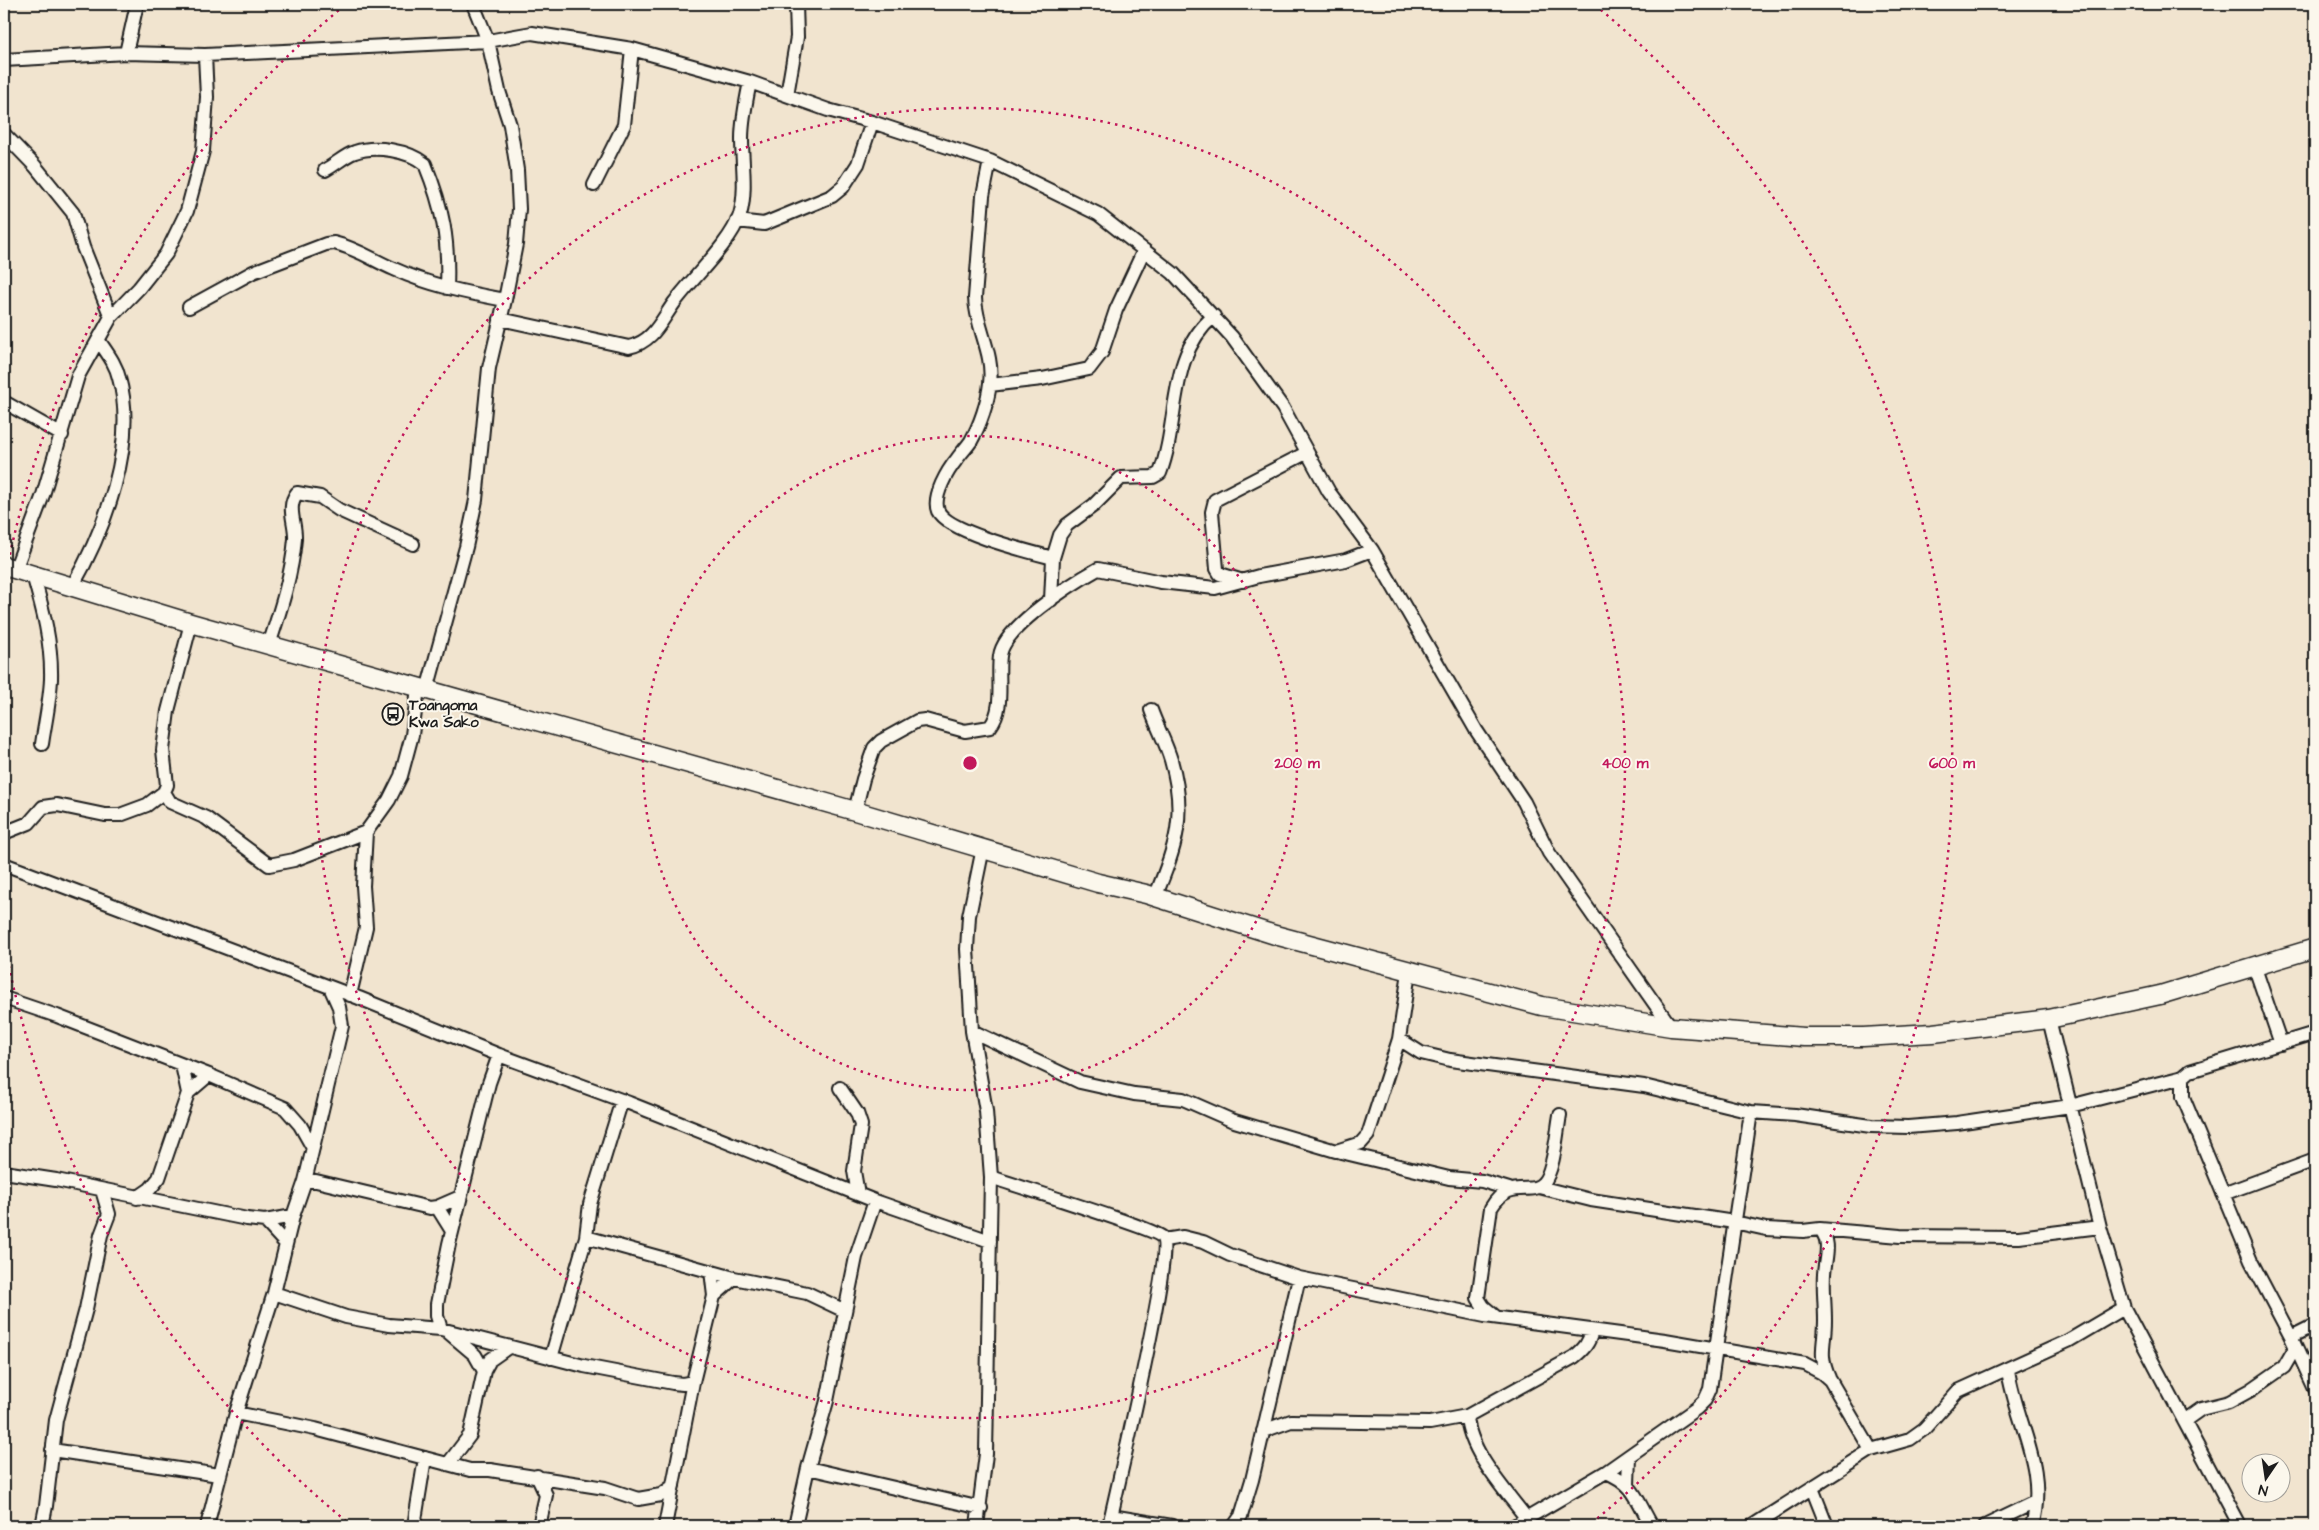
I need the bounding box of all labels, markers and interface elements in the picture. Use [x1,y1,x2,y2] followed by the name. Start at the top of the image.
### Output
[408,695,479,733] place label: Toangoma Kwa Sako
[381,702,405,726] bus stop icon: Toangoma Kwa Sako
[1273,753,1320,774] text: 200 m
[1602,753,1649,774] text: 400 m
[1929,753,1975,774] text: 600 m
[961,754,979,772] centre of rings
[2242,1452,2292,1502] north arrow
[2257,1479,2270,1500] text: N

